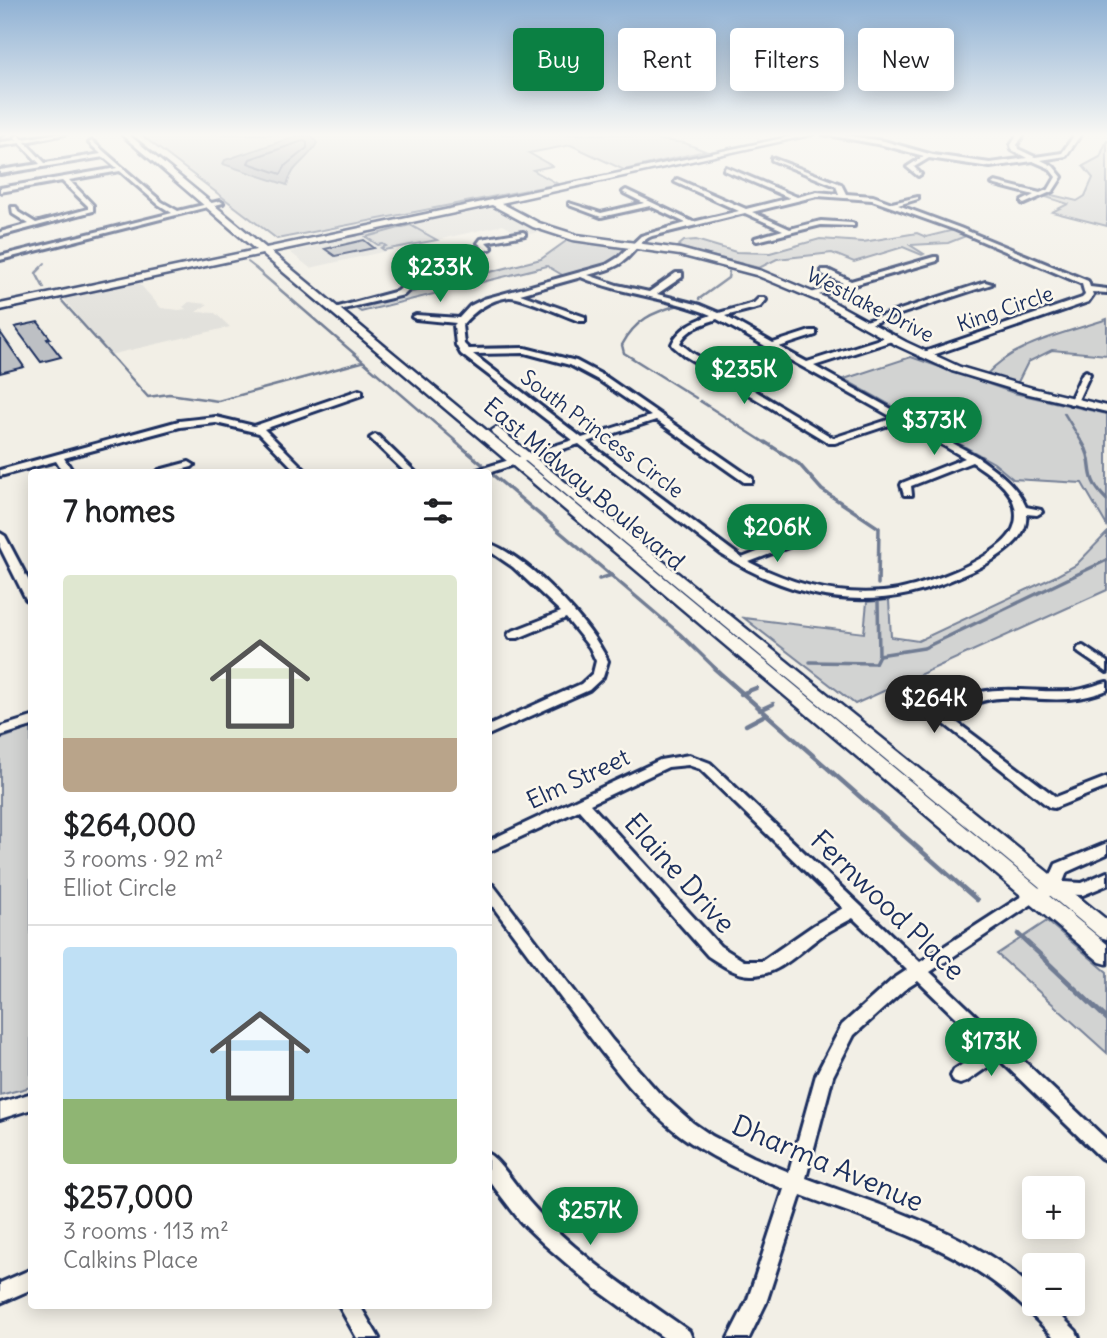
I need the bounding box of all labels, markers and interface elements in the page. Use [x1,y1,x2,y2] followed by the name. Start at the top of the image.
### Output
[513,28,604,91] chip: Buy
[618,28,716,91] chip: Rent
[730,28,844,91] chip: Filters
[858,28,954,91] chip: New
[391,244,489,304] pin: $233K
[407,252,473,281] text: $233K
[802,261,938,348] street label: Westlake Drive
[953,279,1057,338] street label: King Circle
[695,346,793,406] pin: $235K
[711,354,777,383] text: $235K
[515,363,689,504] street label: South Princess Circle
[478,390,691,576] street label: East Midway Boulevard
[885,398,983,457] pin: $373K
[902,405,966,434] text: $373K
[63,492,175,530] text: 7 homes
[419,492,457,530] icon: filters
[728,504,826,564] pin: $206K
[743,512,811,541] text: $206K
[197,621,323,747] icon: home
[885,676,983,735] pin: $264K
[901,683,967,712] text: $264K
[521,741,634,815] street label: Elm Street
[63,806,196,844] text: $264,000
[617,806,743,940] street label: Elaine Drive
[803,822,973,988] street label: Fernwood Place
[63,844,223,873] text: 3 rooms · 92 m²
[63,873,177,902] text: Elliot Circle
[197,993,323,1119] icon: home
[942,1018,1040,1078] pin: $173K
[961,1026,1021,1055] text: $173K
[727,1106,929,1220] street label: Dharma Avenue
[1022,1176,1085,1316] map controls
[1022,1176,1085,1239] button: +
[63,1178,194,1216] text: $257,000
[541,1188,639,1247] pin: $257K
[558,1195,622,1224] text: $257K
[63,1216,229,1245] text: 3 rooms · 113 m²
[63,1245,198,1274] text: Calkins Place
[1022,1253,1085,1316] button: −

